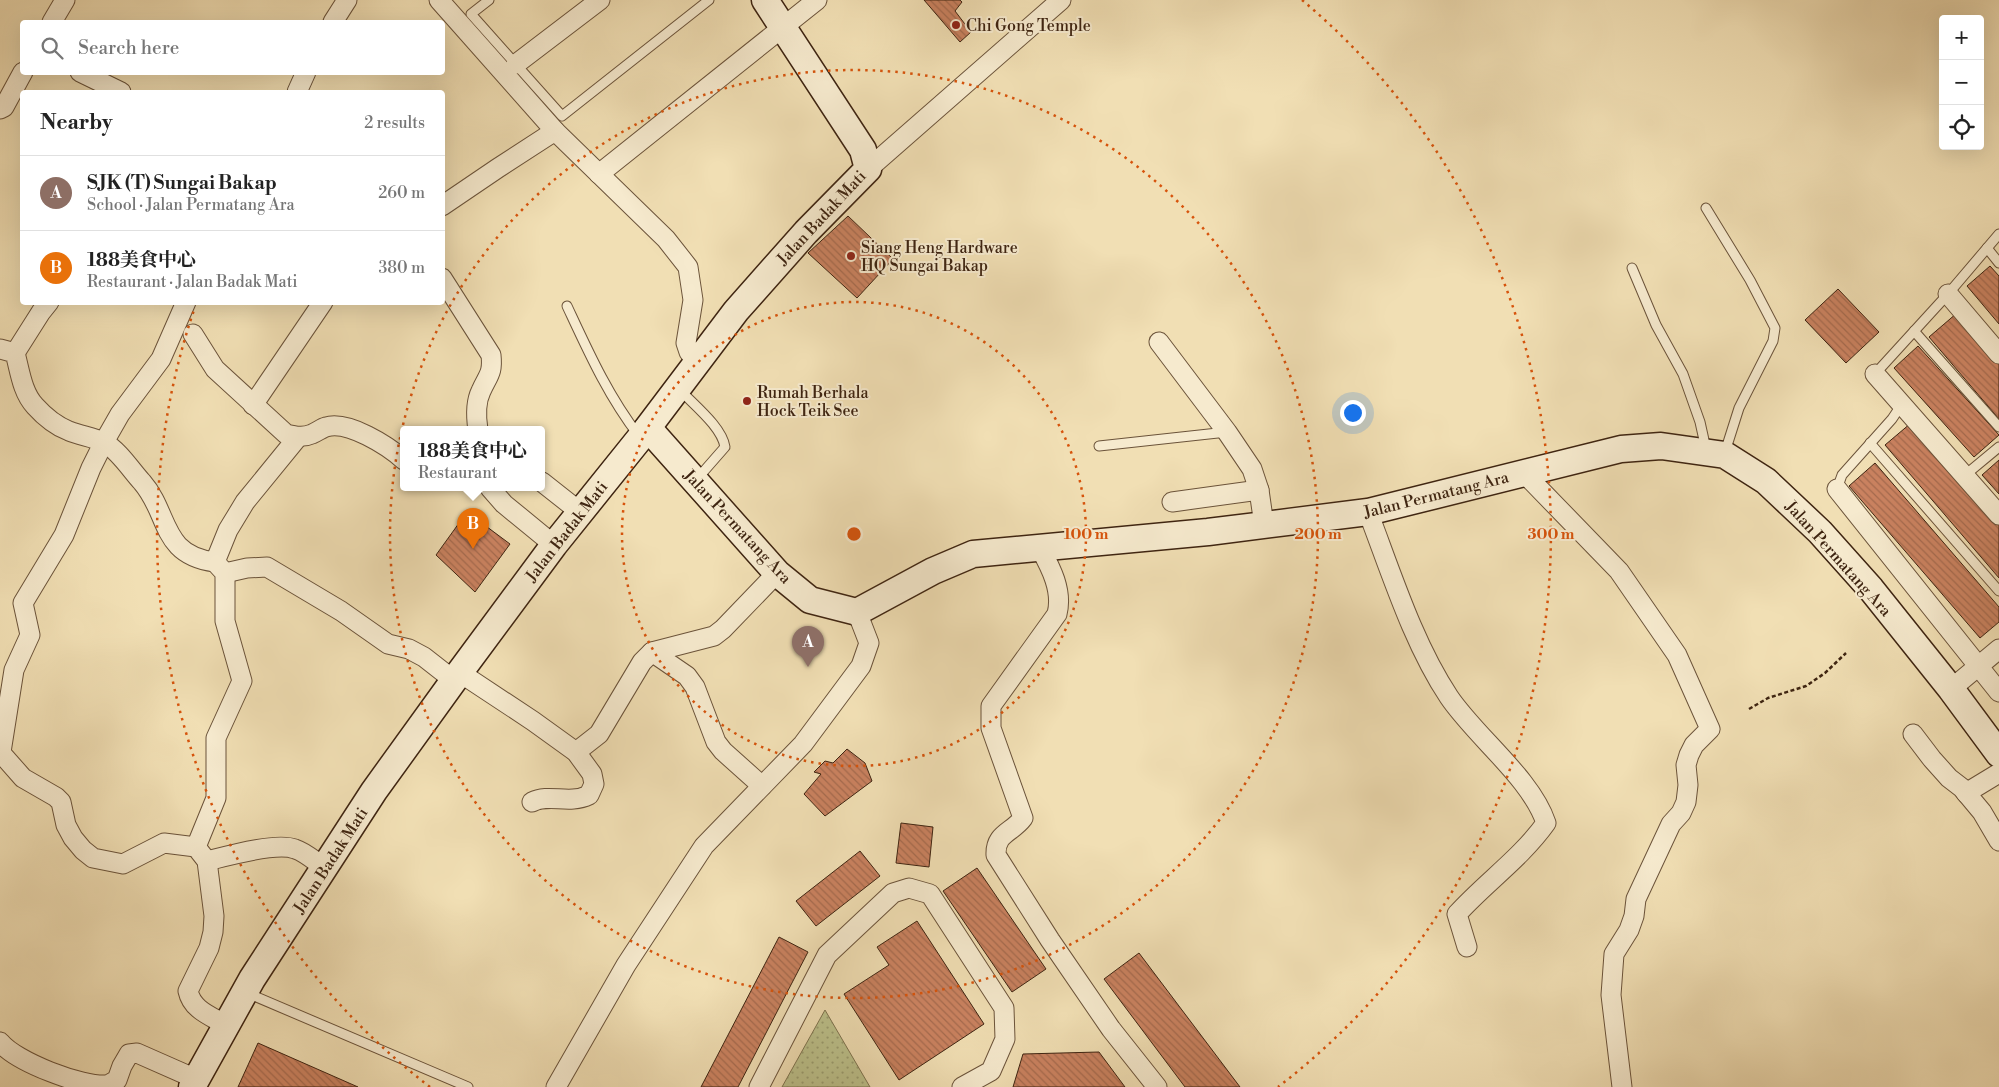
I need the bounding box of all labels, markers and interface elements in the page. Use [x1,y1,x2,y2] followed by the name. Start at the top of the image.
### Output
[1939,15,1984,150] map controls
[1939,15,1984,60] button: +
[966,16,1091,36] place label: Chi Gong Temple
[950,19,962,31] marker: Chi Gong Temple
[20,20,445,75] search box
[38,34,66,62] icon: search
[78,36,179,60] text: Search here
[1939,60,1984,105] button: −
[1939,105,1984,150] button: locate
[40,110,113,136] text: Nearby
[364,113,425,133] text: 2 results
[772,166,871,270] street label: Jalan Badak Mati
[87,171,277,195] text: SJK (T) Sungai Bakap
[50,183,62,203] text: A
[378,183,425,203] text: 260 m
[87,195,295,215] text: School · Jalan Permatang Ara
[861,238,1018,276] place label: Siang Heng Hardware HQ Sungai Bakap
[87,248,196,272] text: 188美食中心
[845,250,857,262] marker: Siang Heng Hardware HQ Sungai Bakap
[50,258,62,278] text: B
[378,258,425,278] text: 380 m
[87,272,298,292] text: Restaurant · Jalan Badak Mati
[757,383,869,421] place label: Rumah Berhala Hock Teik See
[741,395,753,407] marker: Rumah Berhala Hock Teik See
[1340,400,1366,426] your location
[400,426,545,491] popup
[418,439,527,463] text: 188美食中心
[418,463,497,483] text: Restaurant
[678,465,796,589] street label: Jalan Permatang Ara
[1361,467,1512,523] street label: Jalan Permatang Ara
[521,477,612,587] street label: Jalan Badak Mati
[1780,496,1896,621] street label: Jalan Permatang Ara
[457,508,489,549] pin: B
[845,525,863,543] centre of rings
[1064,525,1109,544] text: 100 m
[1294,525,1342,544] text: 200 m
[1528,525,1575,544] text: 300 m
[792,626,824,667] pin: A
[289,804,372,918] street label: Jalan Badak Mati

